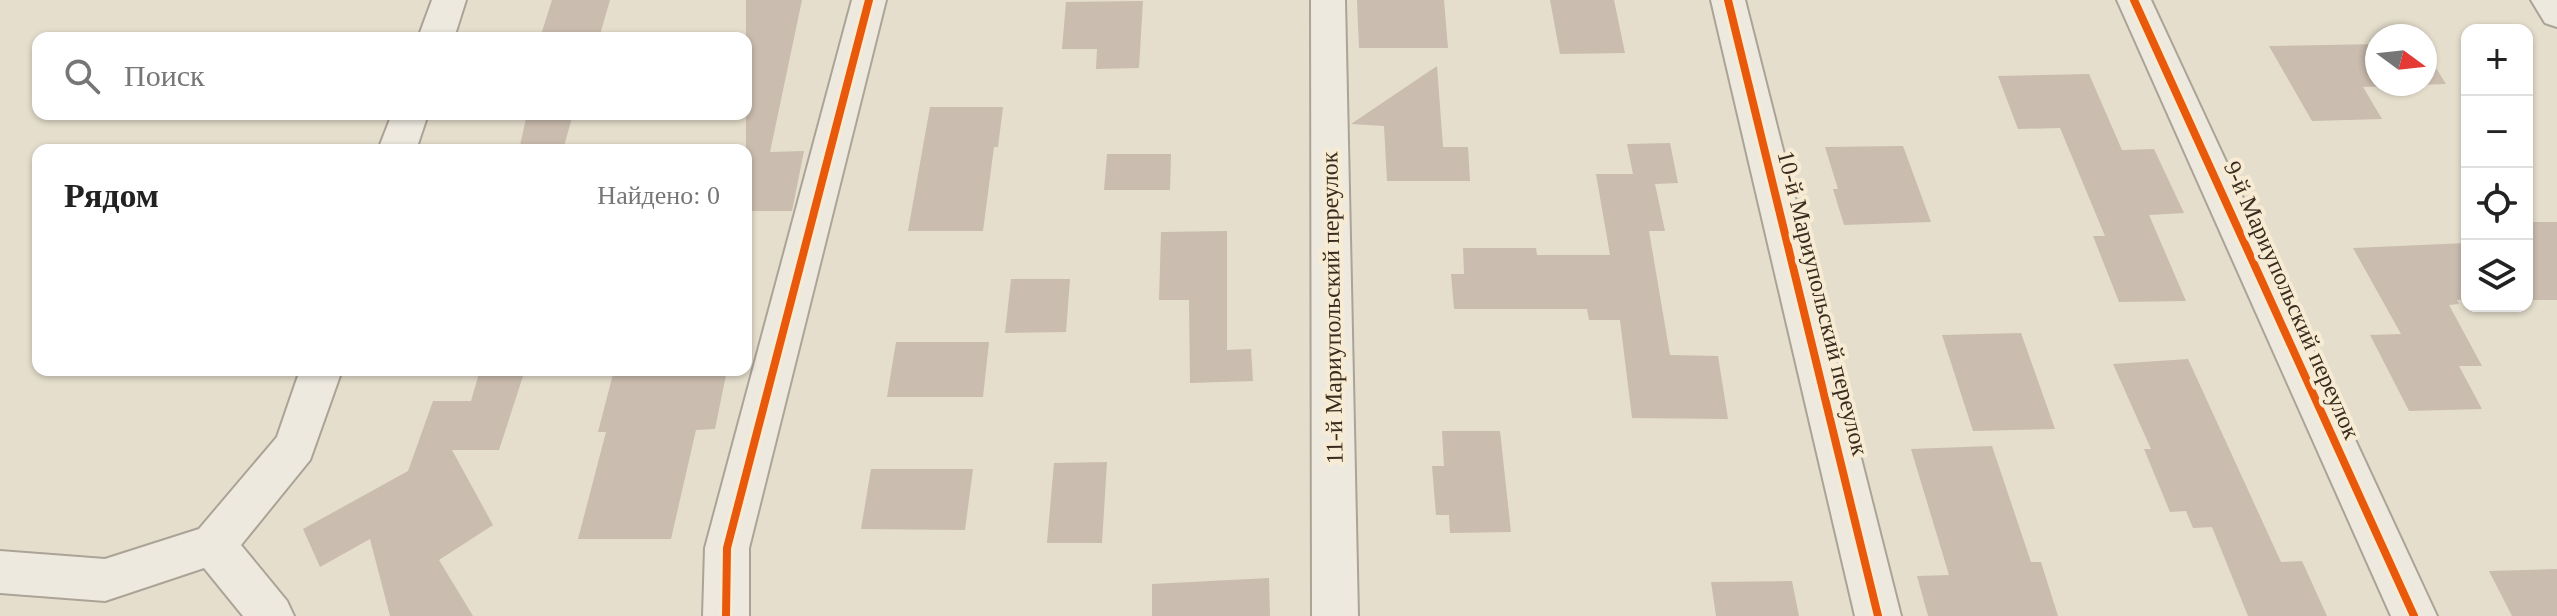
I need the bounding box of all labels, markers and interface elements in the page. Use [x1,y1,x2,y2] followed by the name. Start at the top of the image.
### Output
[2365,24,2437,96] north arrow
[2461,24,2533,312] map controls
[2461,24,2533,96] button: +
[32,32,752,120] search box
[60,54,104,98] icon: search
[124,59,205,92] text: Поиск
[2461,96,2533,168] button: −
[1772,148,1874,458] street label: 10-й Мариупольский переулок
[1316,151,1348,464] street label: 11-й Мариупольский переулок
[2219,157,2365,443] street label: 9-й Мариупольский переулок
[2461,168,2533,240] button: locate
[64,177,159,214] text: Рядом
[597,181,720,210] text: Найдено: 0
[2461,240,2533,312] button: layers

